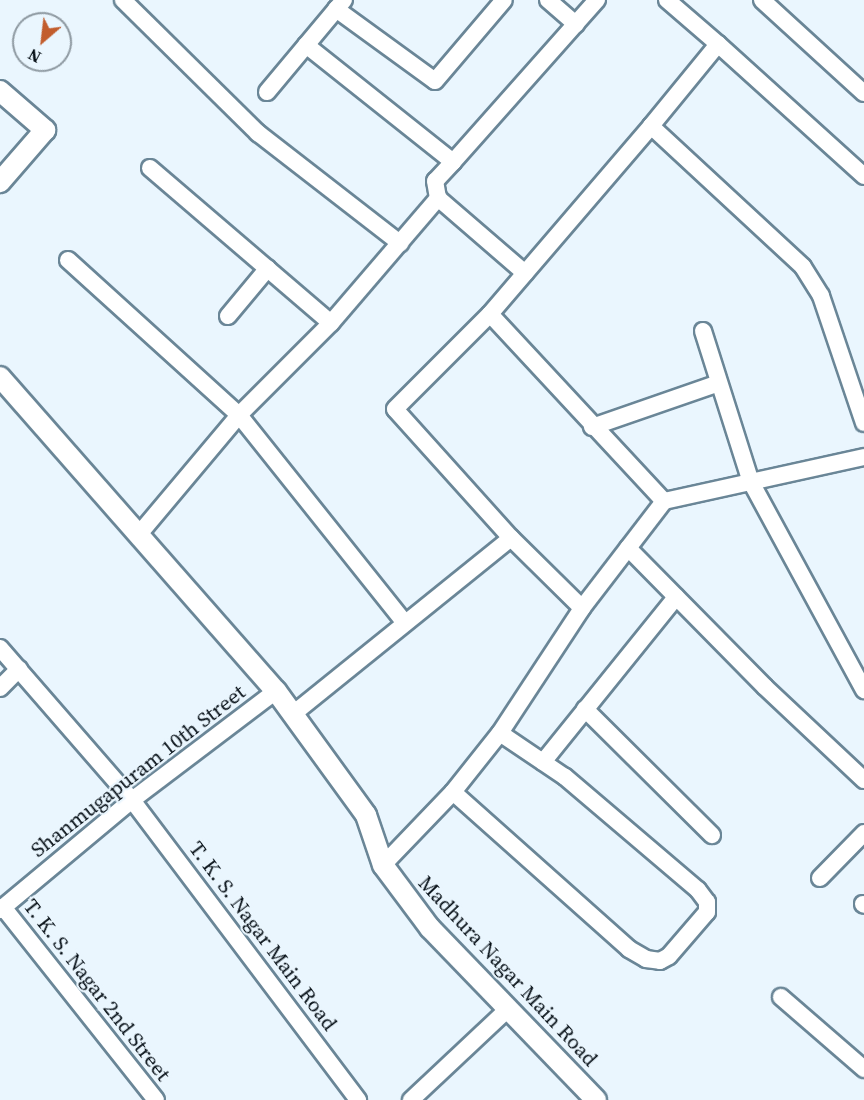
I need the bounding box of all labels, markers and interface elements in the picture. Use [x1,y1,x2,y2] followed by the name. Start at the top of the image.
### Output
[12,12,72,72] north arrow
[24,44,45,69] text: N
[26,679,250,863] street label: Shanmugapuram 10th Street
[184,837,342,1035] street label: T. K. S. Nagar Main Road
[413,871,603,1071] street label: Madhura Nagar Main Road
[18,894,176,1086] street label: T. K. S. Nagar 2nd Street

